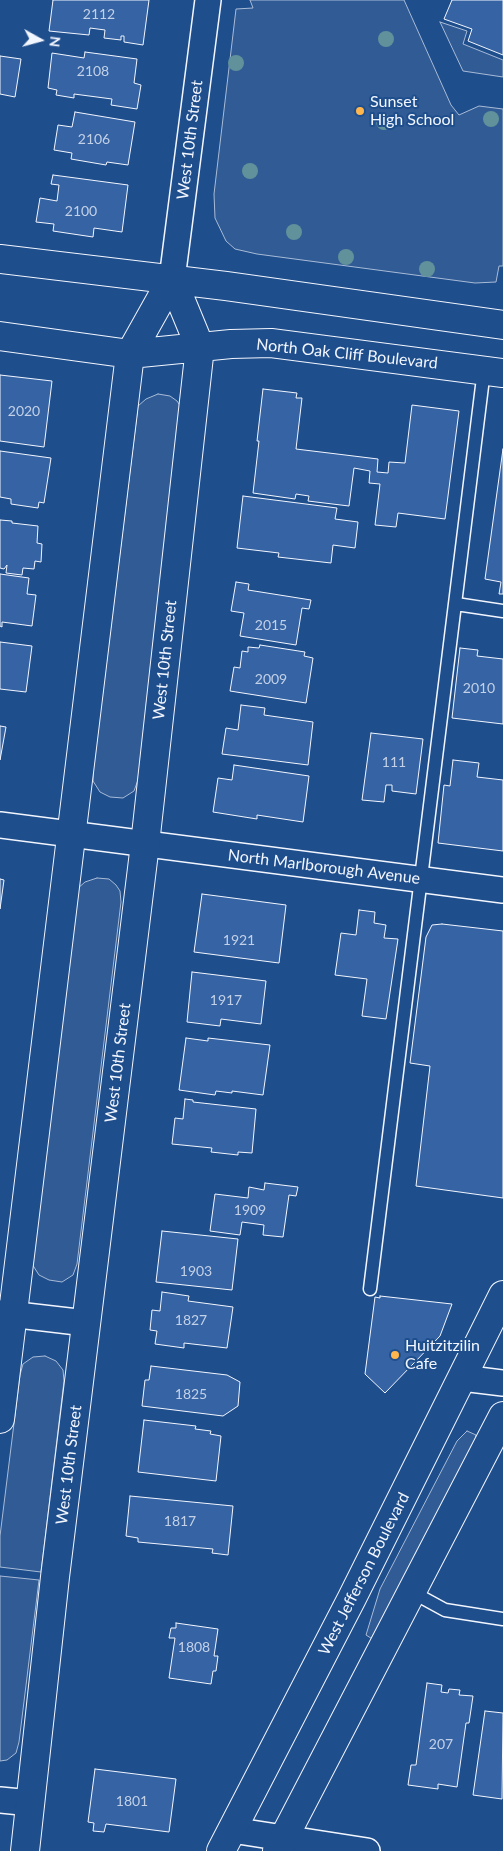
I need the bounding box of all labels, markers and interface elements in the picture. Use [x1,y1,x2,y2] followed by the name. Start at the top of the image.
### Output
[83,6,115,22] house number: 2112
[15,15,65,65] north arrow
[46,35,64,48] text: N
[77,63,109,79] house number: 2108
[173,79,207,201] street label: West 10th Street
[370,92,454,130] place label: Sunset High School
[354,105,366,117] marker: Sunset High School
[78,131,110,147] house number: 2106
[65,203,97,219] house number: 2100
[255,335,439,373] street label: North Oak Cliff Boulevard
[8,403,40,419] house number: 2020
[149,599,181,721] street label: West 10th Street
[255,617,287,633] house number: 2015
[255,671,287,687] house number: 2009
[463,680,495,696] house number: 2010
[382,754,406,770] house number: 111
[227,846,421,888] street label: North Marlborough Avenue
[223,932,255,948] house number: 1921
[210,992,242,1008] house number: 1917
[101,1002,135,1124] street label: West 10th Street
[234,1202,266,1218] house number: 1909
[180,1263,212,1279] house number: 1903
[175,1312,207,1328] house number: 1827
[405,1336,480,1374] place label: Huitzitzilin Cafe
[389,1349,401,1361] marker: Huitzitzilin Cafe
[175,1386,207,1402] house number: 1825
[52,1404,86,1526] street label: West 10th Street
[315,1489,413,1659] street label: West Jefferson Boulevard
[164,1513,196,1529] house number: 1817
[178,1639,210,1655] house number: 1808
[429,1736,453,1752] house number: 207
[116,1793,148,1809] house number: 1801

